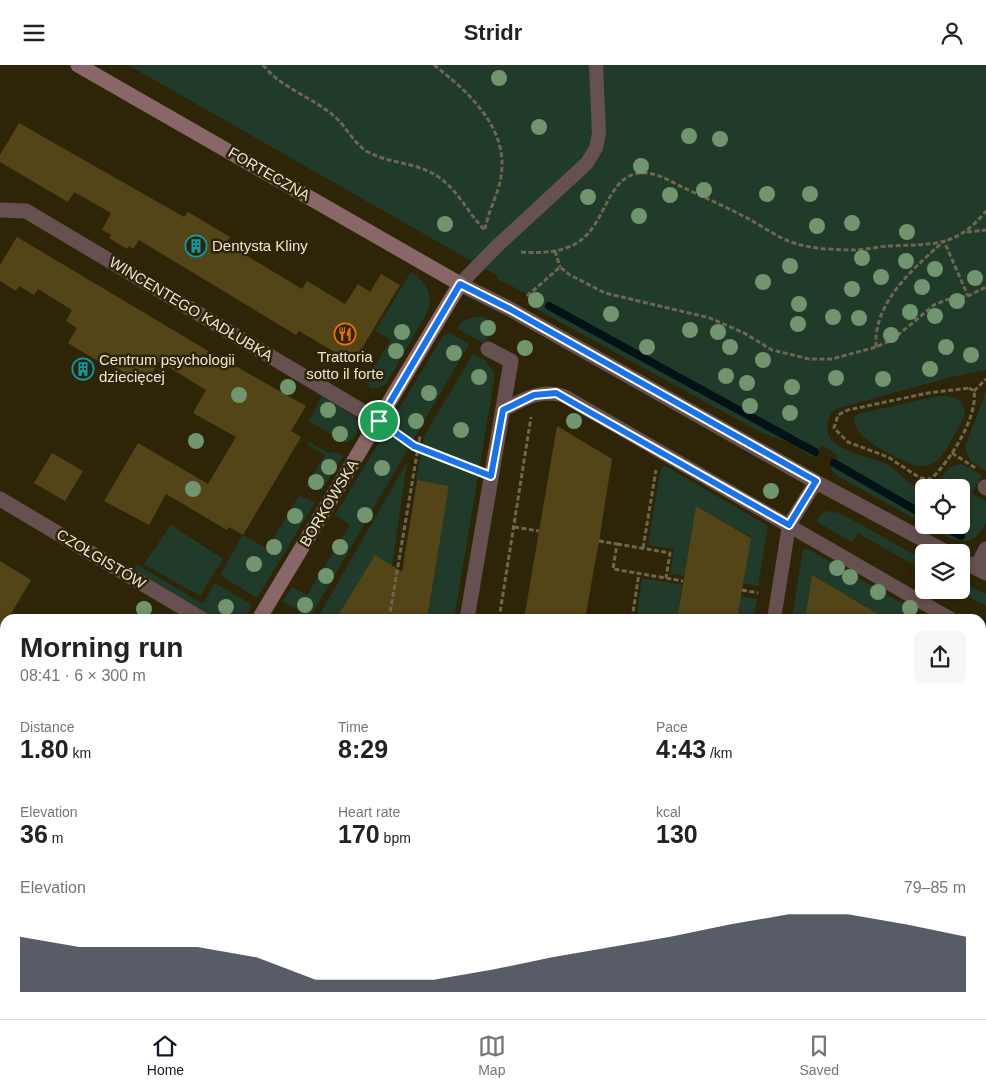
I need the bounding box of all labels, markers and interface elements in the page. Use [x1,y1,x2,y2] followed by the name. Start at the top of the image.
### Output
[20,19,48,47] icon: menu
[938,19,966,47] icon: person
[464,20,522,45] text: Stridr
[225,143,313,204] street label: FORTECZNA
[184,234,208,258] building icon: Dentysta Kliny
[212,237,308,254] place label: Dentysta Kliny
[107,253,276,364] street label: WINCENTEGO KADŁUBKA
[333,322,357,346] restaurant icon: Trattoria sotto il forte
[306,348,384,382] place label: Trattoria sotto il forte
[99,351,235,385] place label: Centrum psychologii dziecięcej
[71,357,95,381] building icon: Centrum psychologii dziecięcej
[358,400,400,442] pin
[365,407,393,435] icon: arrive
[296,456,361,549] street label: BORKOWSKA
[915,479,970,599] map controls
[915,479,970,534] button: locate
[54,525,150,592] street label: CZOŁGISTÓW
[915,544,970,599] button: layers
[914,631,966,683] button: share
[20,632,183,663] text: Morning run
[20,667,146,684] text: 08:41 · 6 × 300 m
[20,719,74,735] text: Distance
[338,719,369,735] text: Time
[656,719,688,735] text: Pace
[20,735,69,763] text: 1.80
[338,735,388,763] text: 8:29
[656,735,706,763] text: 4:43
[69,745,91,761] text: km
[706,745,733,761] text: /km
[20,804,78,820] text: Elevation
[338,804,400,820] text: Heart rate
[656,804,681,820] text: kcal
[20,820,48,848] text: 36
[338,820,380,848] text: 170
[656,820,698,848] text: 130
[48,830,63,846] text: m
[380,830,411,846] text: bpm
[20,879,86,896] text: Elevation
[904,879,966,896] text: 79–85 m
[147,1032,184,1078] tab: Home
[478,1032,506,1078] tab: Map
[799,1032,839,1078] tab: Saved

